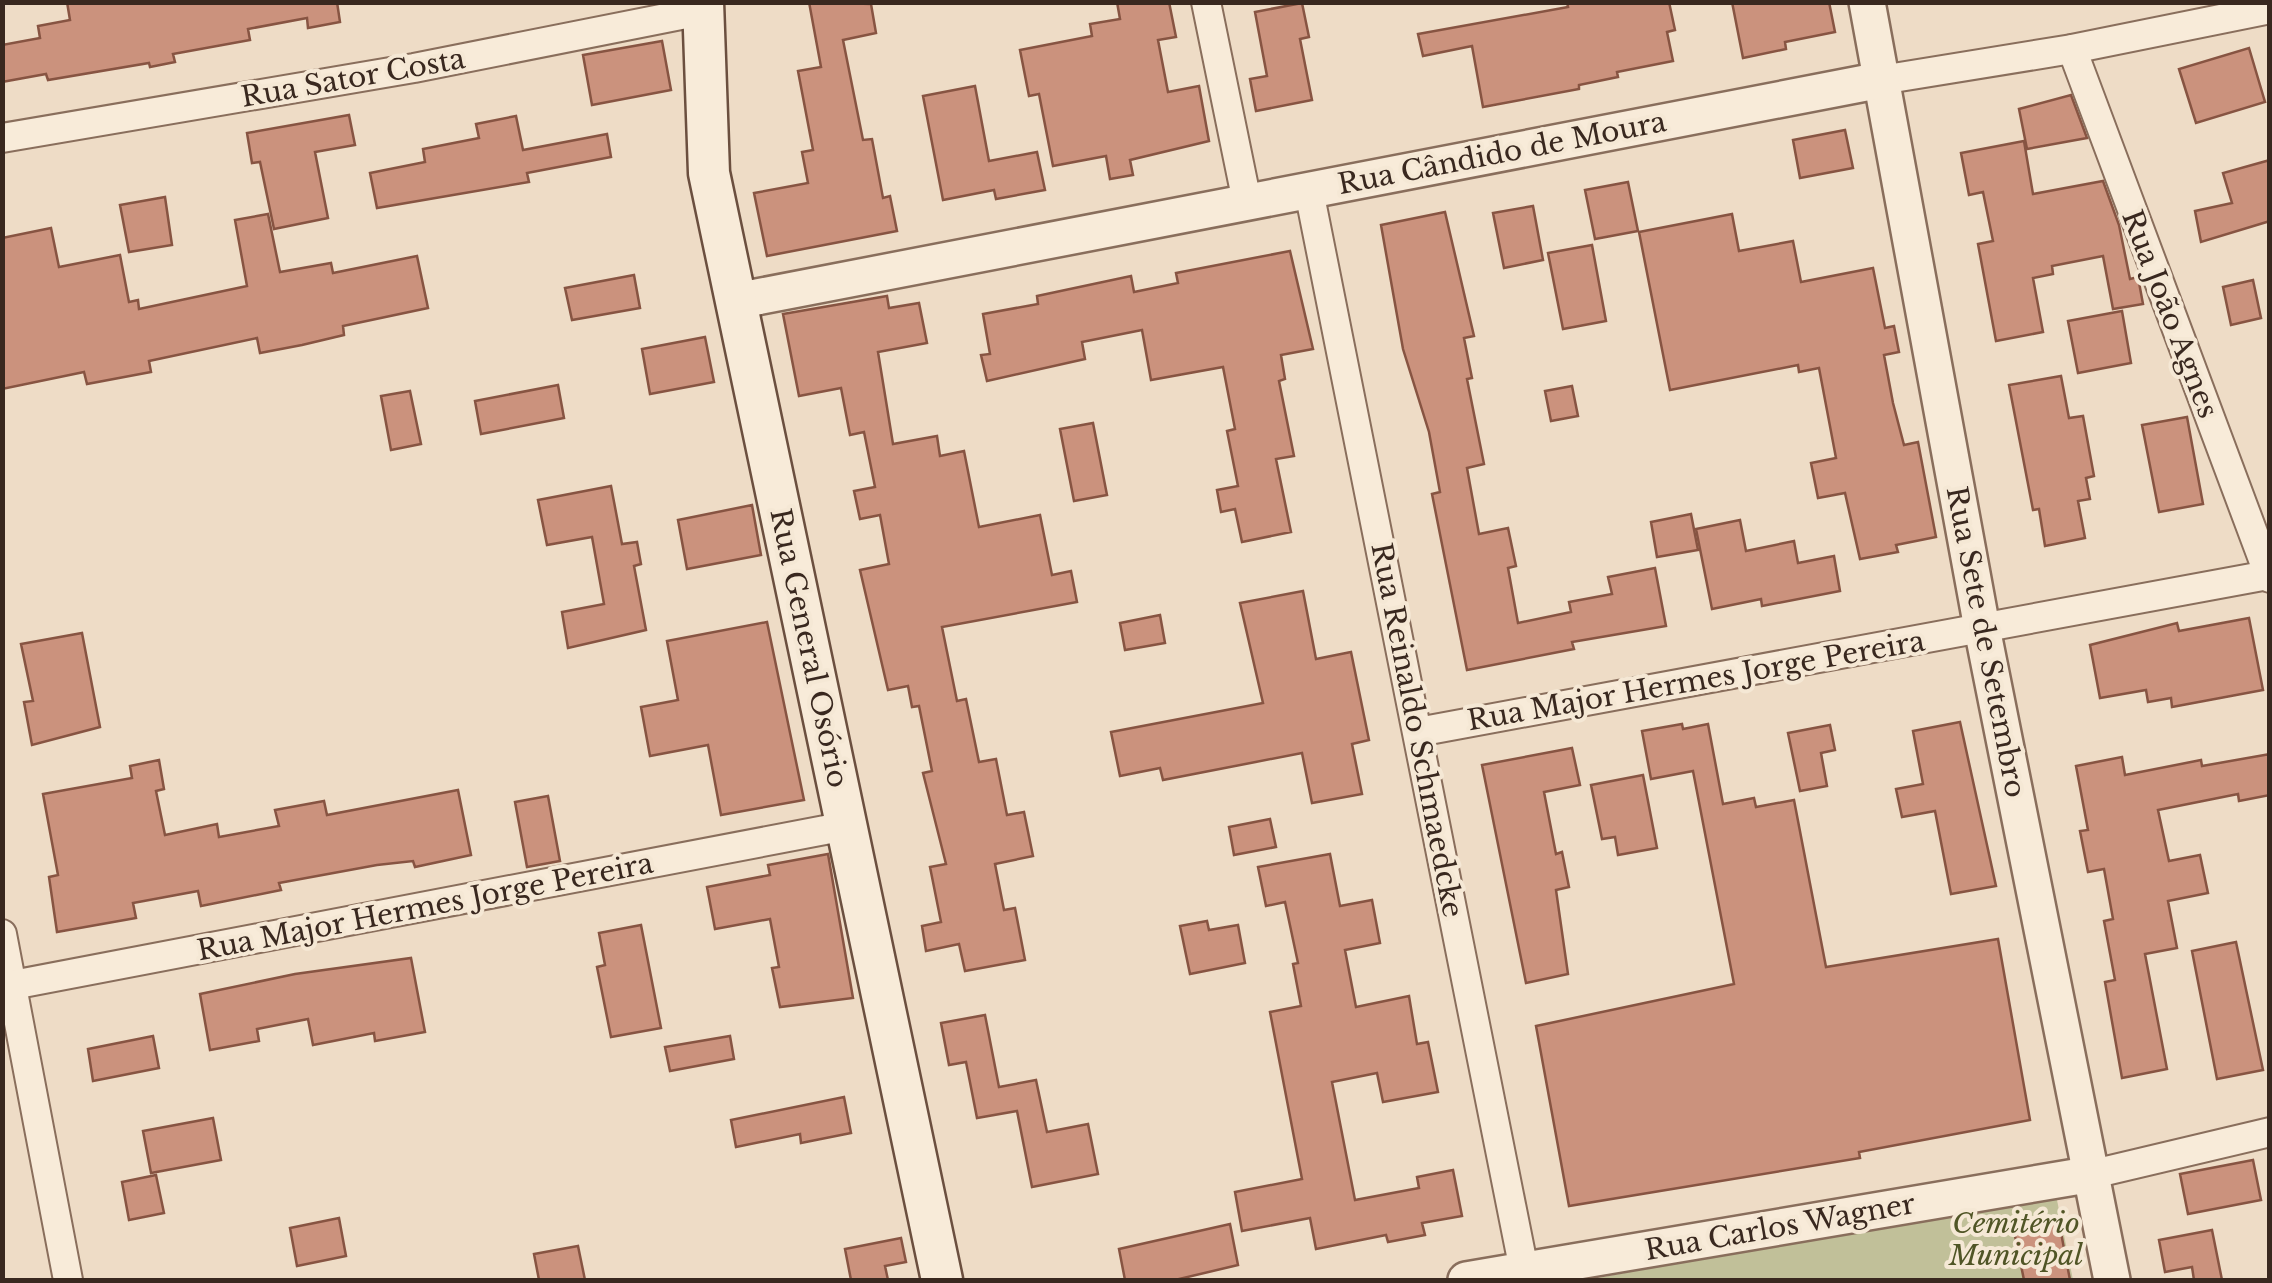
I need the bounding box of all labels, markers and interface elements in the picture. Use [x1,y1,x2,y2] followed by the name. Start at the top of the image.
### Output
[238,41,468,115] street label: Rua Sator Costa
[1335,104,1670,202] street label: Rua Cândido de Moura
[2114,205,2226,423] street label: Rua João Agnes
[1939,483,2033,801] street label: Rua Sete de Setembro
[762,505,856,791] street label: Rua General Osório
[1363,540,1471,920] street label: Rua Reinaldo Schmaedcke
[1465,623,1928,738] street label: Rua Major Hermes Jorge Pereira
[194,845,656,968] street label: Rua Major Hermes Jorge Pereira
[1642,1186,1919,1268] street label: Rua Carlos Wagner
[1948,1206,2083,1273] park label: Cemitério Municipal

